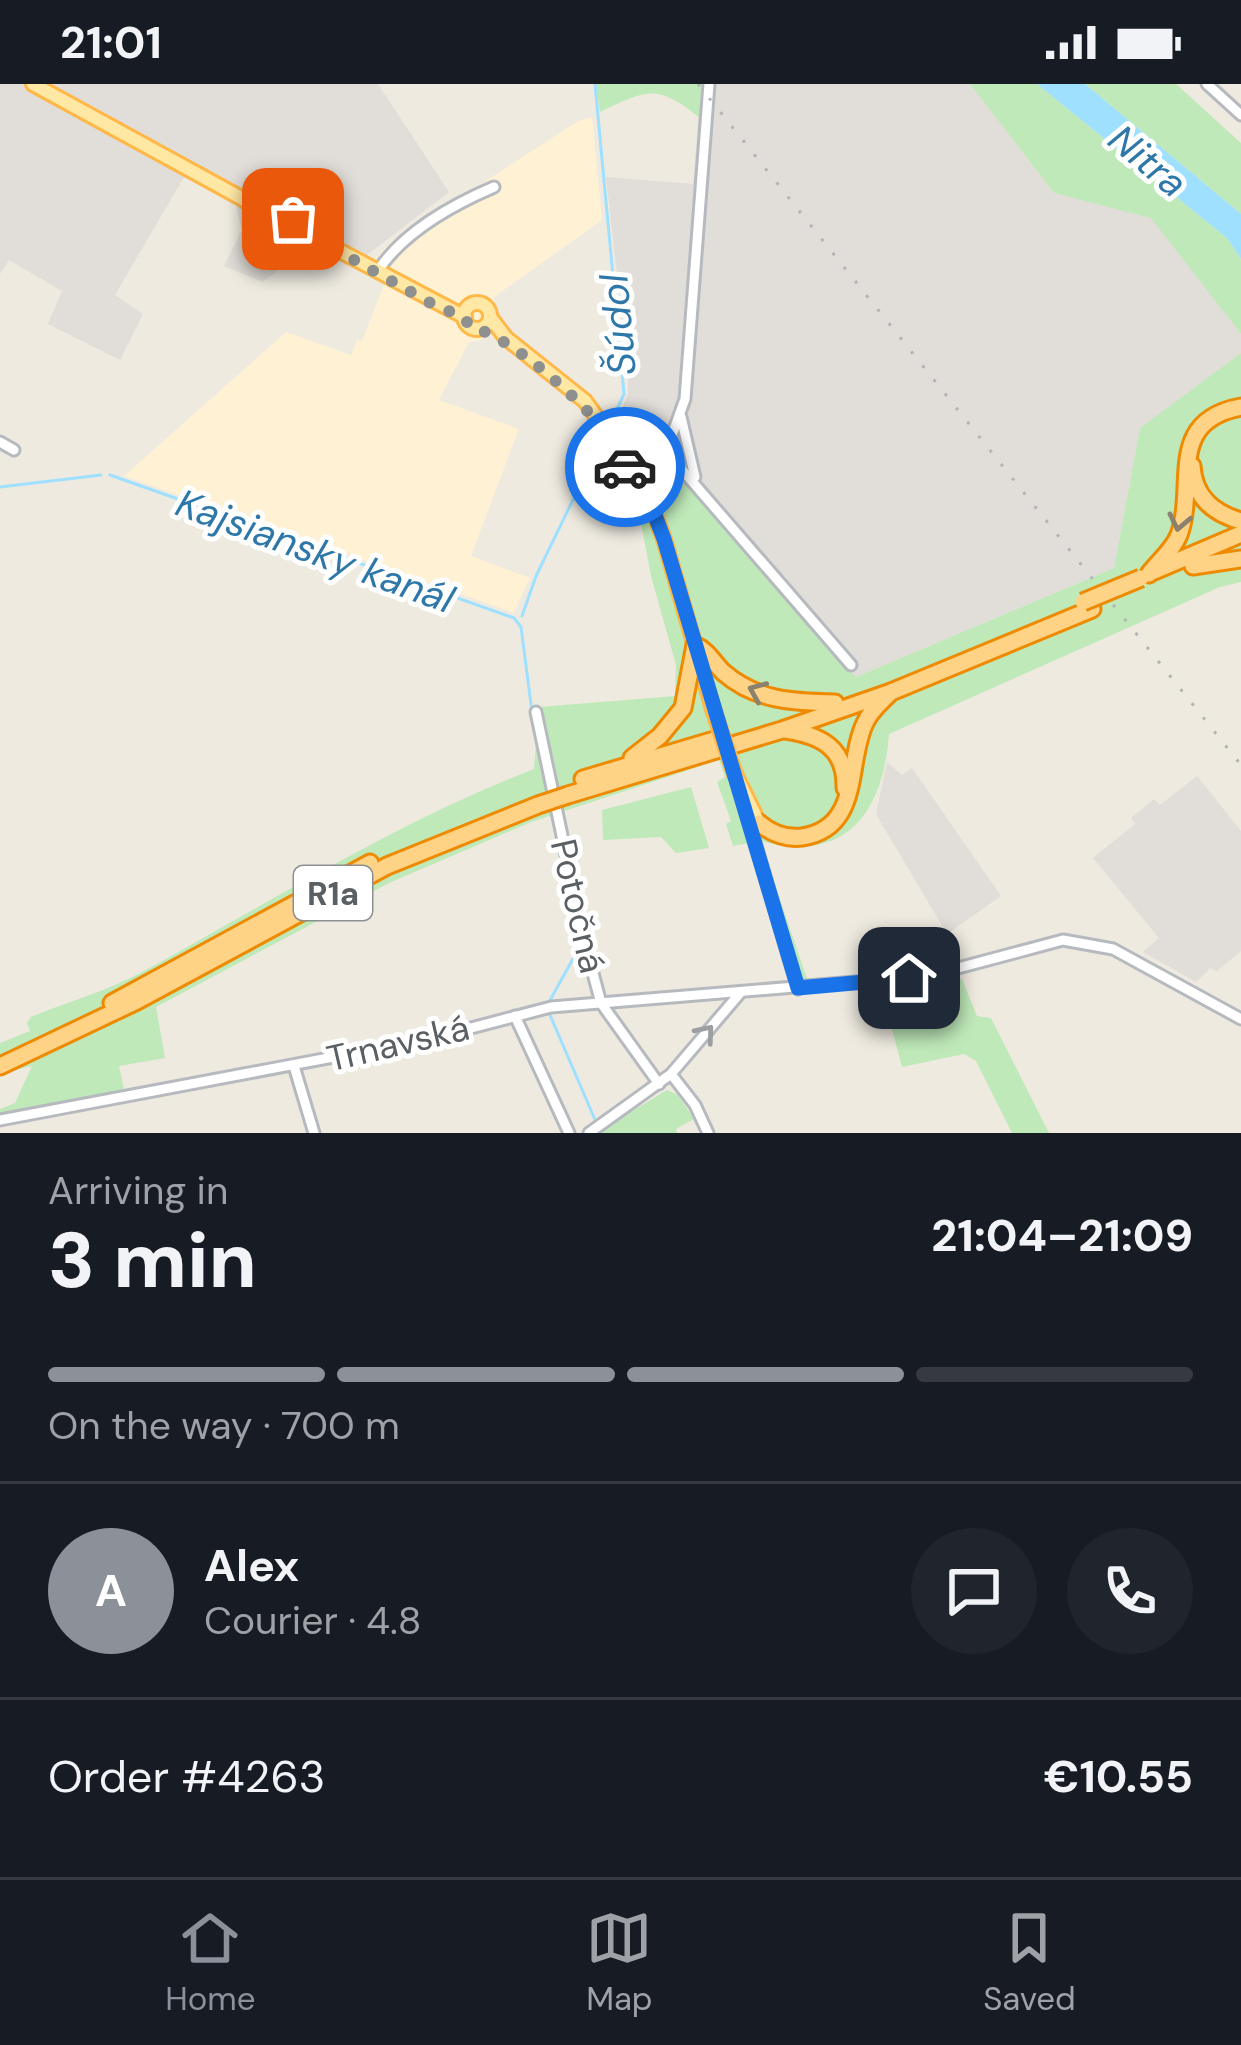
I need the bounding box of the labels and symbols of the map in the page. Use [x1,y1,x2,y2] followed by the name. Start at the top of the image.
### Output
[1098,113,1198,209] water label: Nitra
[242,168,344,270] pin
[588,271,648,378] water label: Šúdol
[565,407,685,527] courier
[169,477,462,625] water label: Kajsiansky kanál
[1167,512,1193,532] one-way arrow
[748,681,769,705] one-way arrow
[540,834,616,978] street label: Potočná
[294,866,372,920] road number: R1a
[858,927,960,1029] pin
[322,1004,474,1082] street label: Trnavská
[692,1025,713,1047] one-way arrow

